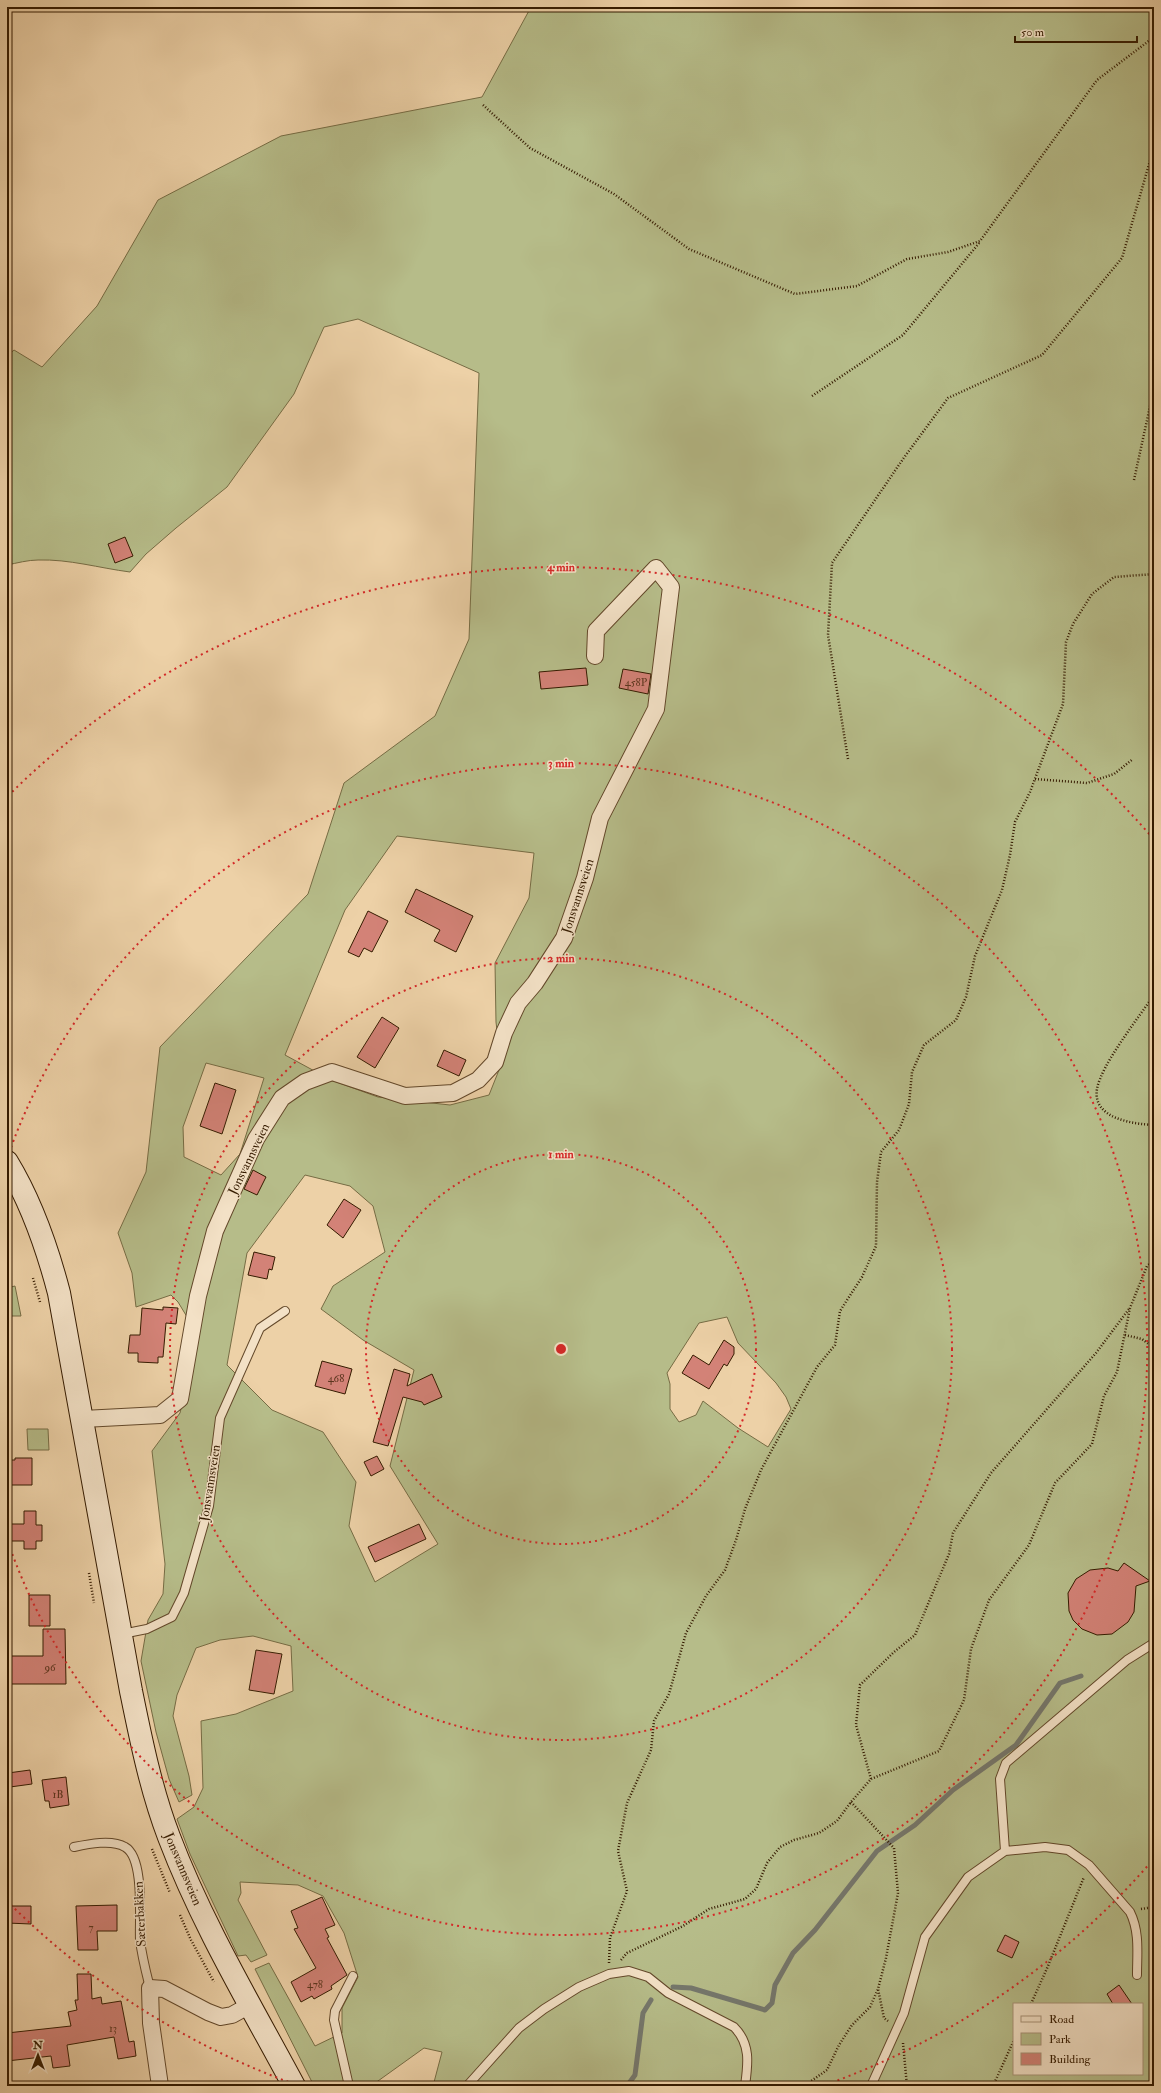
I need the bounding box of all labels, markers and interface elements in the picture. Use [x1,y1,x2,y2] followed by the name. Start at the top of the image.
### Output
[1015,18,1137,44] scale bar
[1021,25,1045,40] text: 50 m
[546,560,576,575] text: 4 min
[625,676,648,689] house number: 458P
[548,756,575,771] text: 3 min
[558,856,598,936] street label: Jonsvannsveien
[547,951,575,966] text: 2 min
[224,1120,273,1198] street label: Jonsvannsveien
[548,1147,575,1162] text: 1 min
[554,1342,568,1356] centre of rings
[328,1372,344,1385] house number: 468
[196,1443,224,1524] street label: Jonsvannsveien
[43,1661,57,1674] house number: 96
[52,1788,64,1801] house number: 1B
[160,1829,206,1908] street label: Jonsvannsveien
[130,1881,150,1947] street label: Sæterbakken
[88,1921,94,1934] house number: 7
[307,1978,323,1991] house number: 478
[1013,2003,1143,2075] legend
[1049,2012,1074,2027] text: Road
[109,2022,117,2035] house number: 13
[1049,2032,1071,2047] text: Park
[18,2035,58,2075] north arrow
[32,2039,44,2052] text: N
[1049,2052,1092,2067] text: Building

